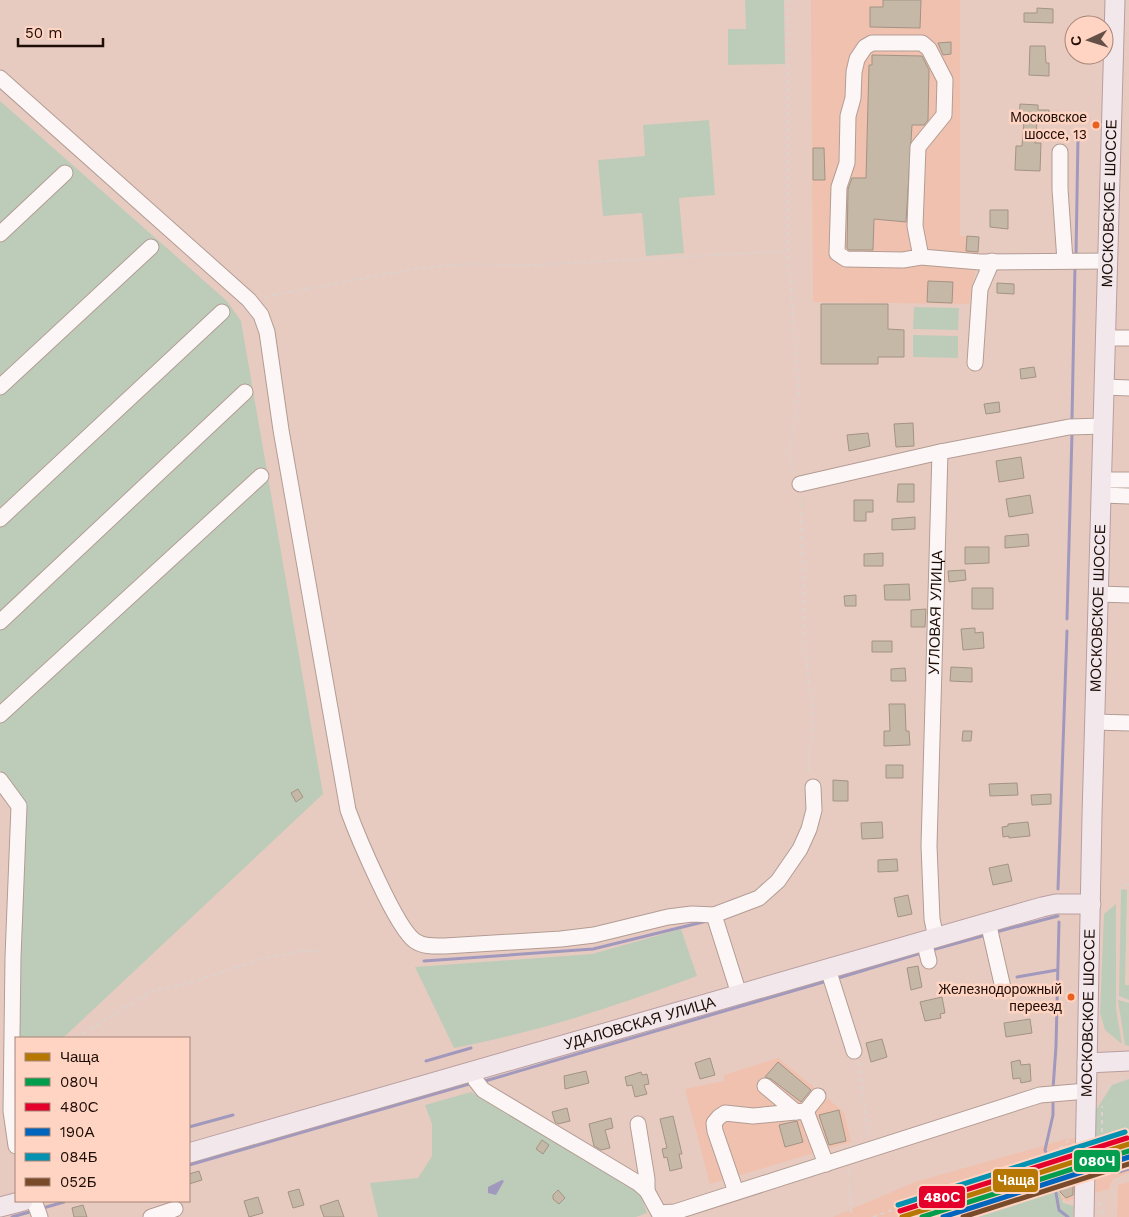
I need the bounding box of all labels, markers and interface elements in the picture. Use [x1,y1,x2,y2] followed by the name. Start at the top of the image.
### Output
[18,15,102,47] scale bar
[1064,15,1114,65] north arrow
[25,24,62,42] text: 50 m
[1068,35,1084,47] text: С
[1010,109,1087,142] place label: Московское шоссе, 13
[1098,119,1121,288] street label: МОСКОВСКОЕ ШОССЕ
[1091,120,1101,130] marker: Московское шоссе, 13
[1086,524,1109,692] street label: МОСКОВСКОЕ ШОССЕ
[925,550,946,675] street label: УГЛОВАЯ УЛИЦА
[1077,929,1099,1097] street label: МОСКОВСКОЕ ШОССЕ
[938,981,1062,1014] place label: Железнодорожный переезд
[1066,992,1076,1002] marker: Железнодорожный переезд
[562,993,717,1053] street label: УДАЛОВСКАЯ УЛИЦА
[15,1037,190,1202] legend
[60,1048,100,1066] text: Чаща
[60,1073,98,1091] text: 080Ч
[60,1098,99,1116] text: 480С
[60,1123,94,1141] text: 190А
[60,1148,98,1166] text: 084Б
[1073,1149,1121,1173] line badge: 080Ч
[1079,1153,1115,1169] text: 080Ч
[992,1168,1039,1193] line badge: Чаща
[997,1172,1035,1188] text: Чаща
[60,1173,97,1191] text: 052Б
[918,1185,966,1209] line badge: 480С
[924,1189,960,1205] text: 480С

